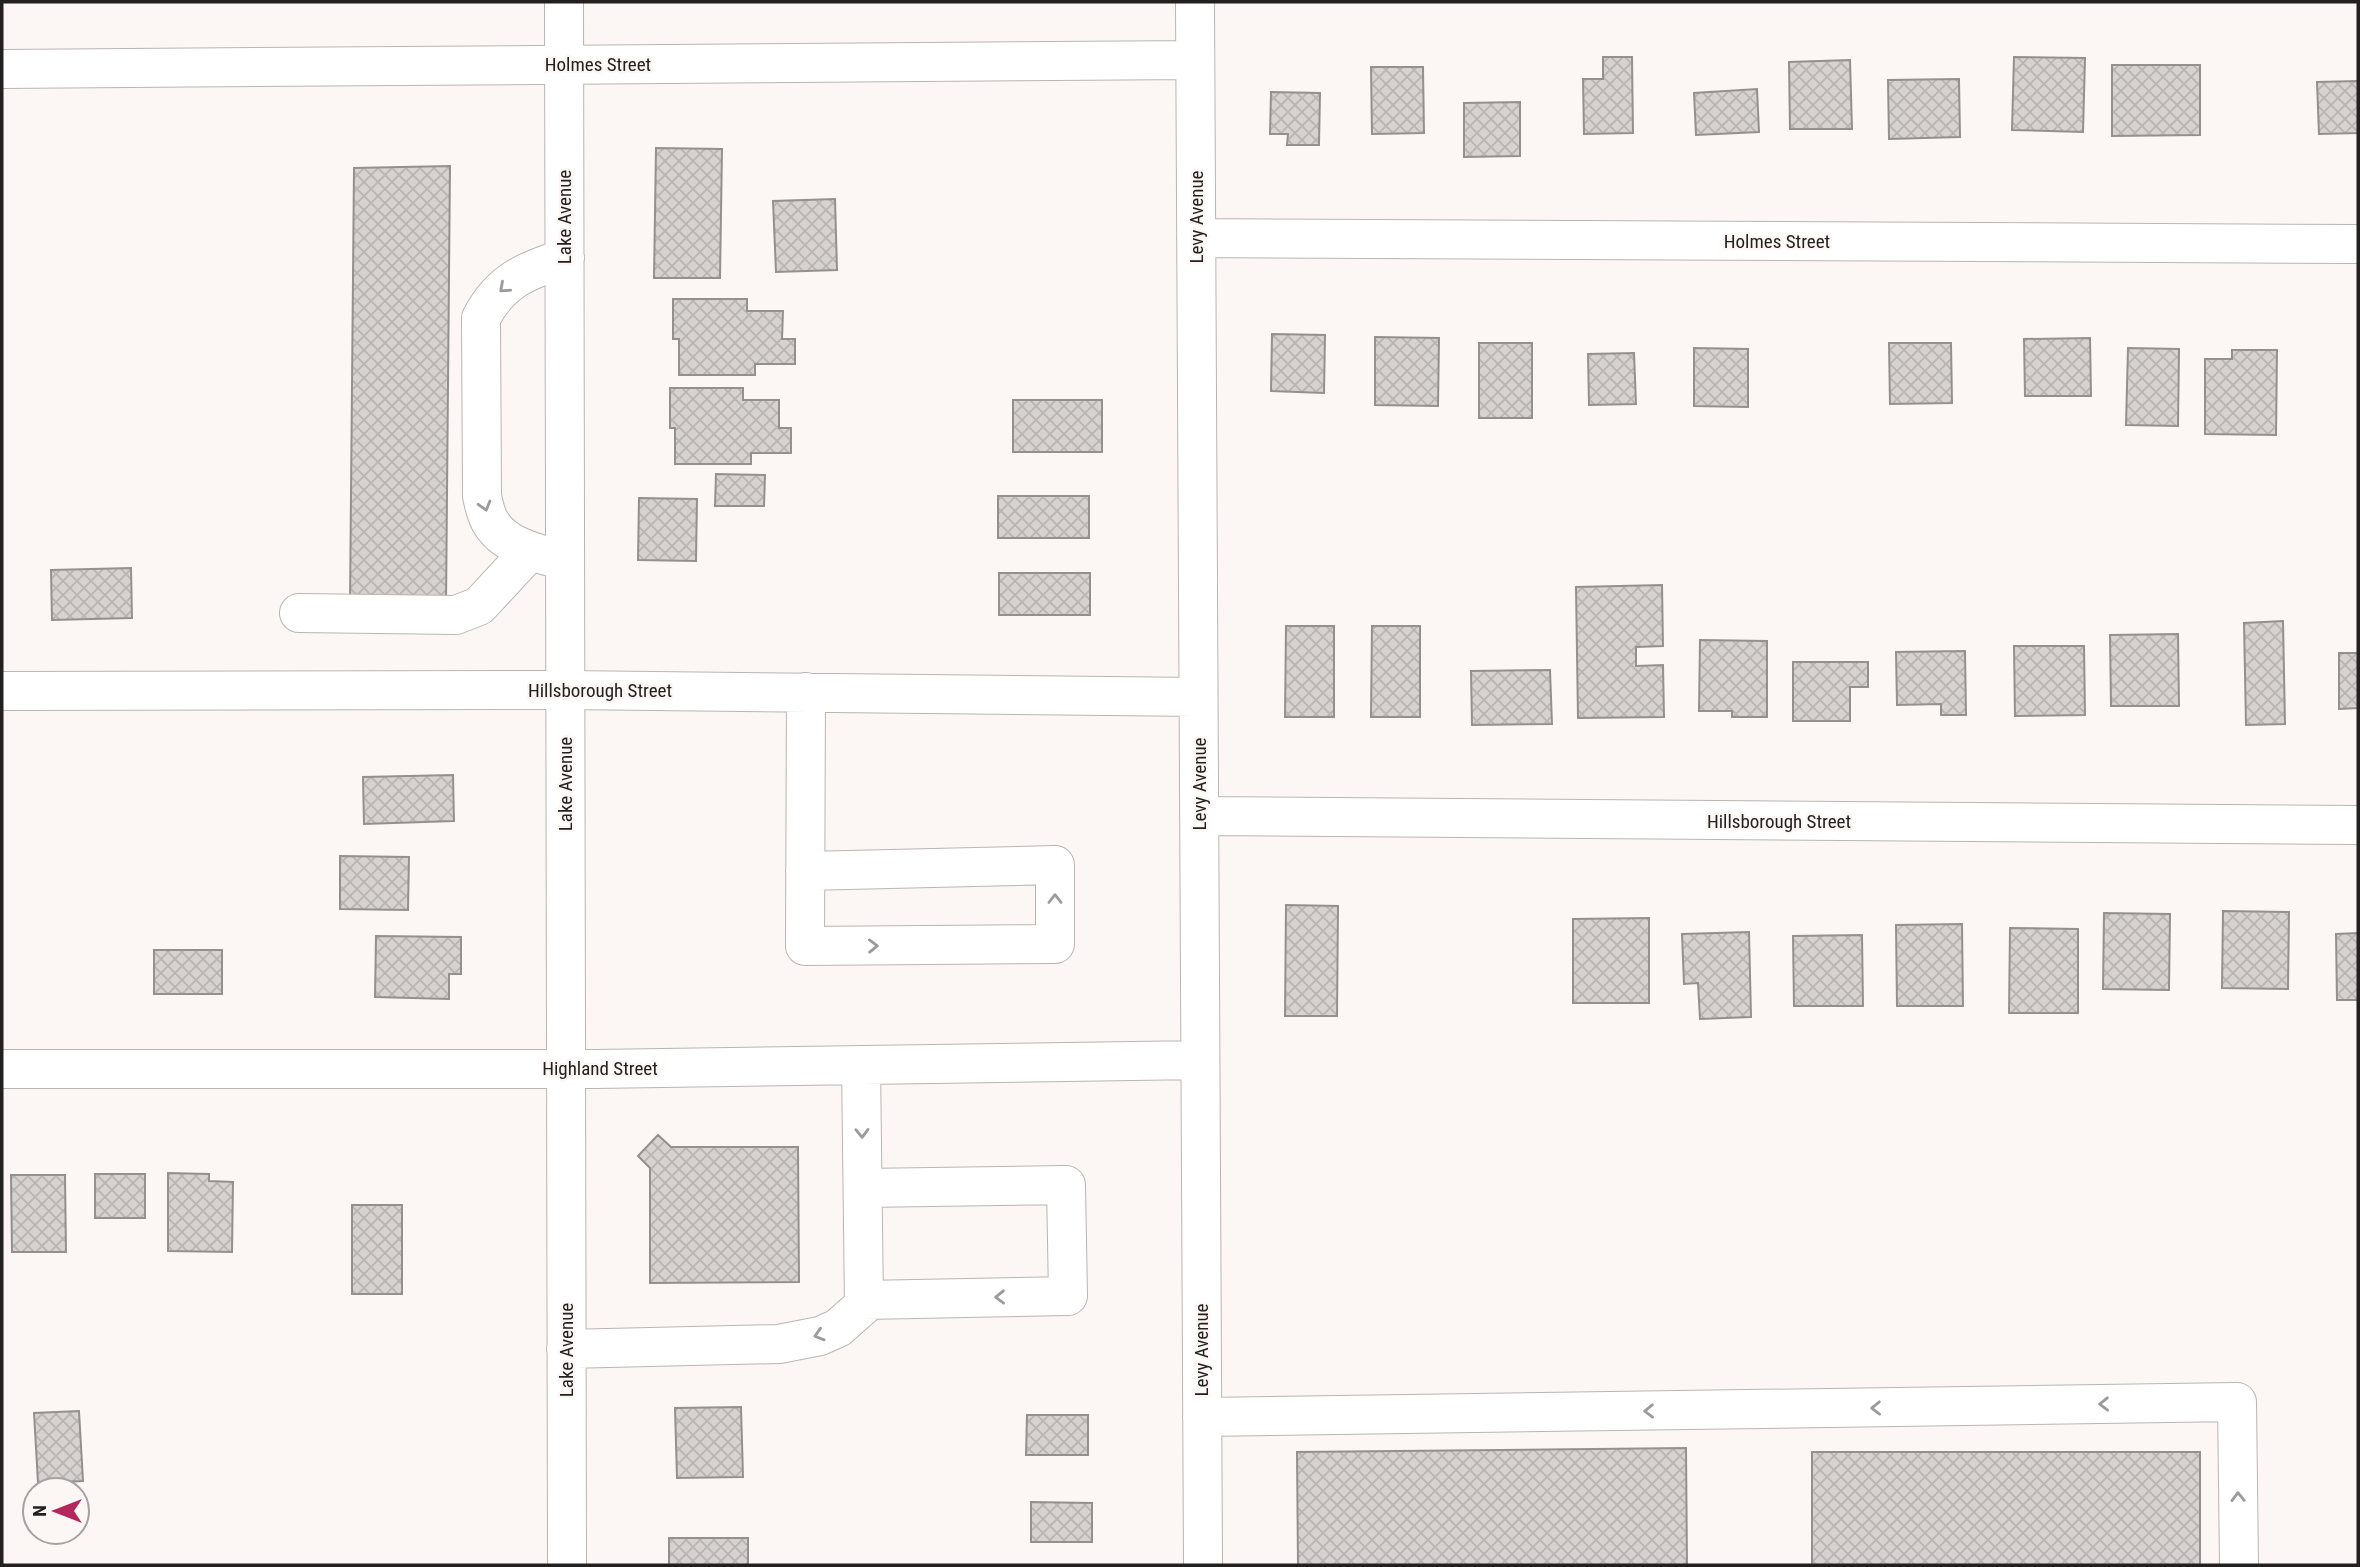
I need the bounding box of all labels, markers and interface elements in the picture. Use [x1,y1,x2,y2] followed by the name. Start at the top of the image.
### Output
[545,53,651,76] street label: Holmes Street
[553,170,576,264] street label: Lake Avenue
[1185,170,1208,263] street label: Levy Avenue
[1724,230,1830,253] street label: Holmes Street
[499,280,512,292] one-way arrow
[477,500,492,512] one-way arrow
[528,679,672,702] street label: Hillsborough Street
[554,737,577,831] street label: Lake Avenue
[1188,737,1211,830] street label: Levy Avenue
[1707,810,1851,833] street label: Hillsborough Street
[1047,893,1063,904] one-way arrow
[868,938,879,954] one-way arrow
[542,1057,658,1080] street label: Highland Street
[855,1128,870,1139] one-way arrow
[994,1289,1005,1305] one-way arrow
[555,1303,578,1397] street label: Lake Avenue
[1190,1303,1213,1396] street label: Levy Avenue
[813,1326,825,1341] one-way arrow
[2098,1396,2109,1412] one-way arrow
[1871,1400,1882,1415] one-way arrow
[1643,1403,1654,1419] one-way arrow
[21,1476,91,1546] north arrow
[2230,1491,2246,1502] one-way arrow
[28,1505,51,1517] text: N

